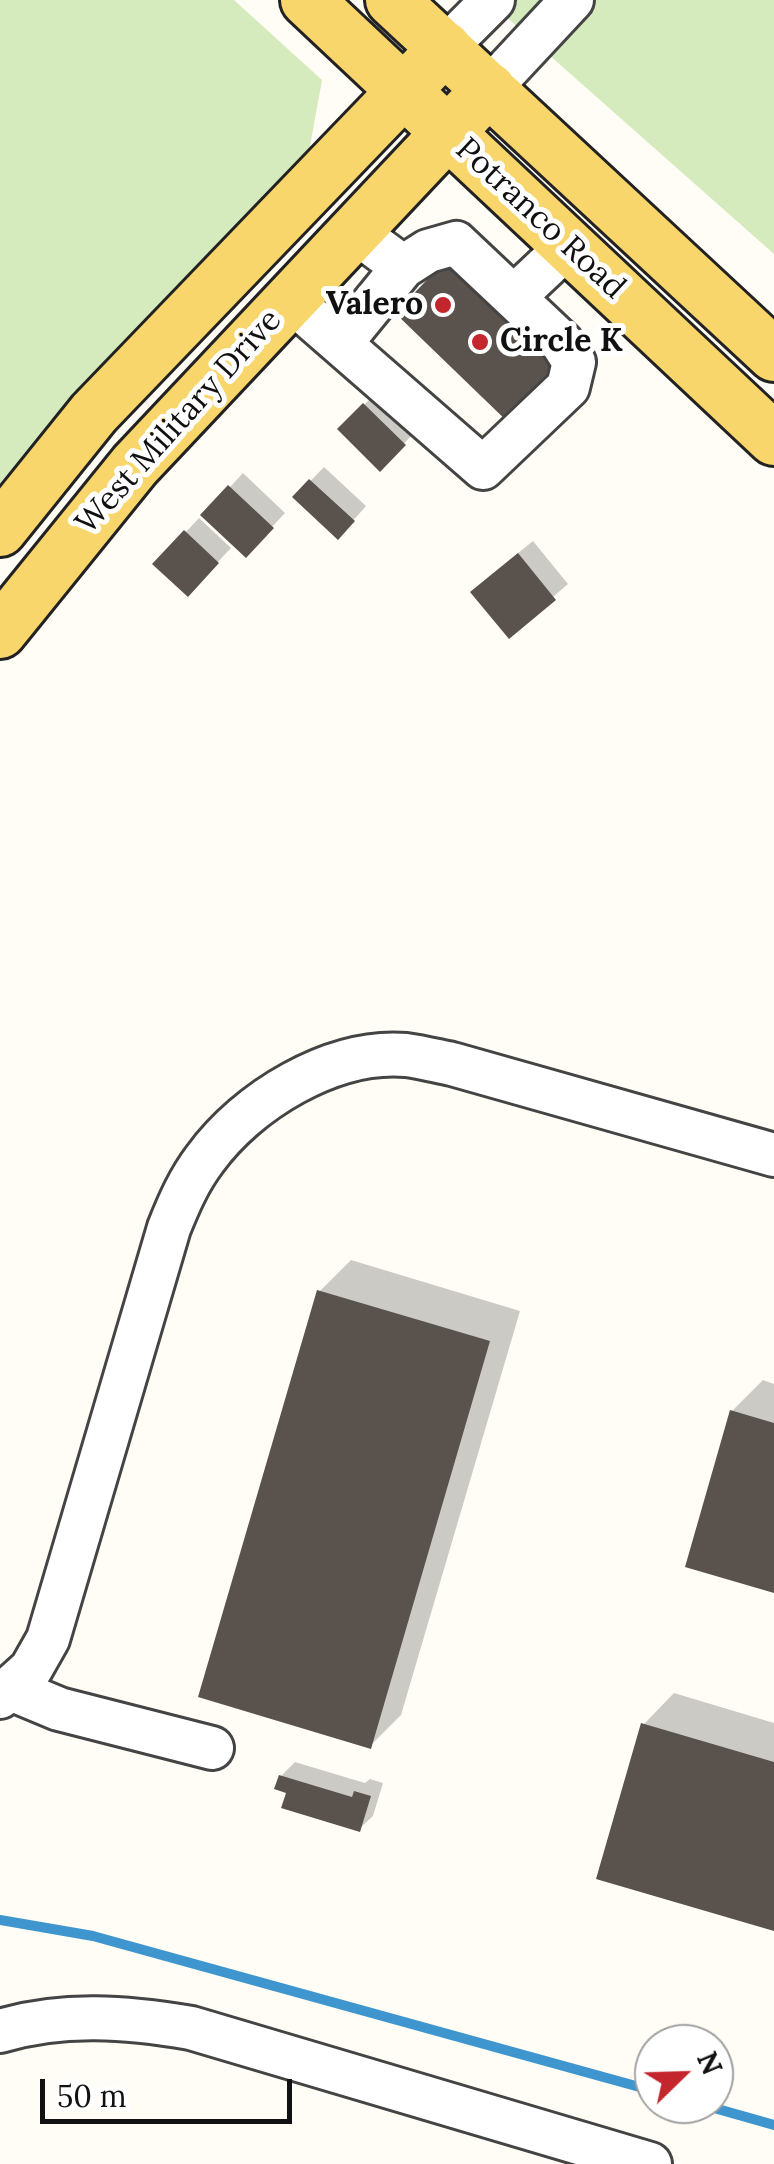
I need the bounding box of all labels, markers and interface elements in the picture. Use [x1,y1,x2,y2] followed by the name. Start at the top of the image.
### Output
[447,131,633,307] street label: Potranco Road
[326,286,423,324] place label: Valero
[432,294,454,316] marker: Valero
[68,302,290,542] street label: West Military Drive
[500,323,623,361] place label: Circle K
[469,331,491,353] marker: Circle K
[634,2024,734,2124] north arrow
[689,2046,731,2080] text: N
[45,2059,298,2121] scale bar
[57,2077,127,2115] text: 50 m

